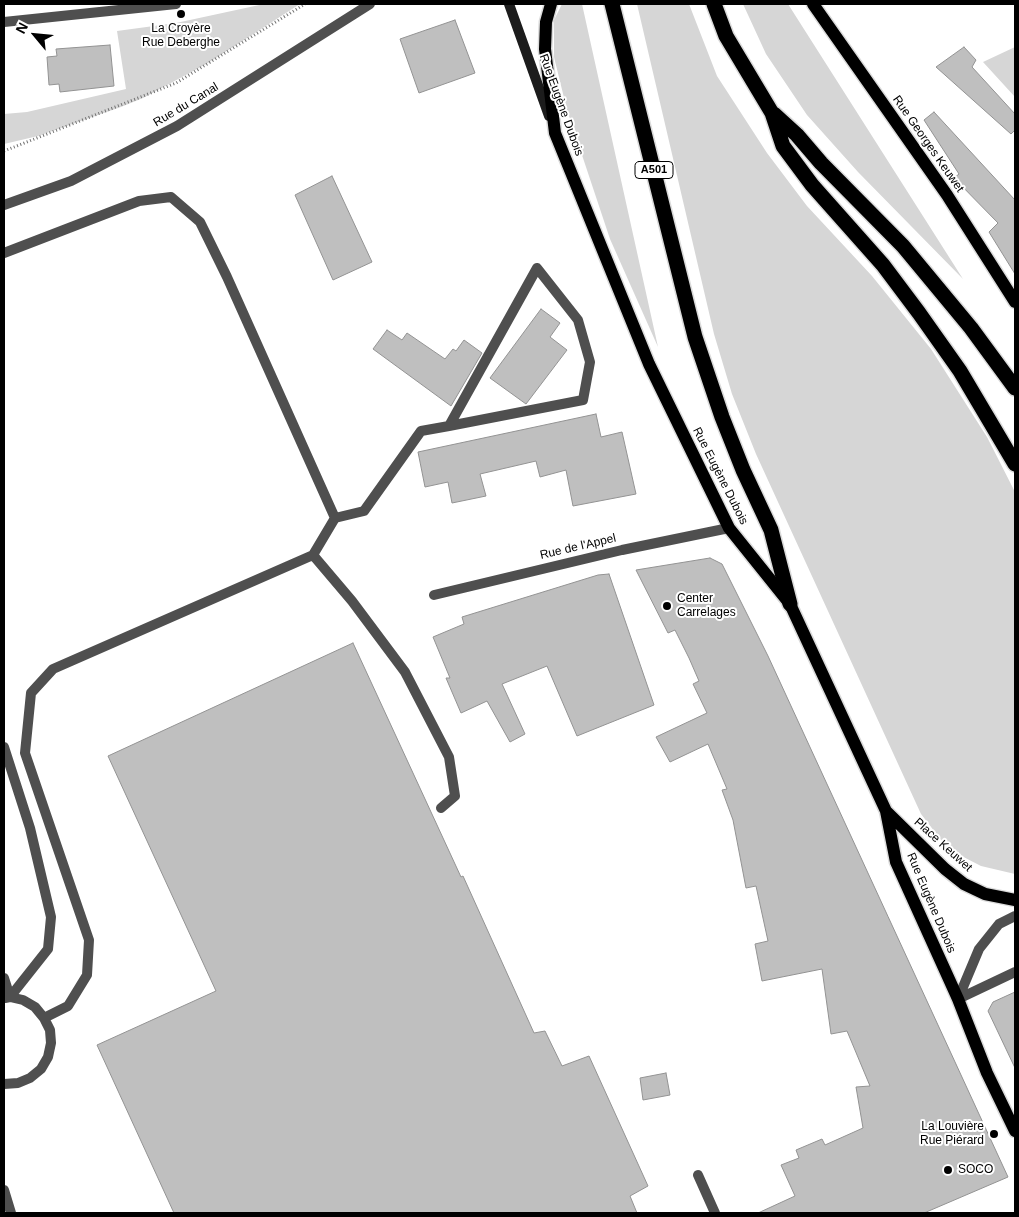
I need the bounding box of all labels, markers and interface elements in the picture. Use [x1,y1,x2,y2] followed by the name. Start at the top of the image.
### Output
[175,8,187,20] marker: La Croyère Rue Deberghe
[10,10,60,60] north arrow
[12,20,31,36] text: N
[142,22,220,50] place label: La Croyère Rue Deberghe
[536,52,586,158] street label: Rue Eugène Dubois
[151,80,221,130] street label: Rue du Canal
[889,93,967,195] street label: Rue Georges Keuwet
[635,162,673,178] road number: A501
[689,425,751,527] street label: Rue Eugène Dubois
[539,531,617,563] street label: Rue de l'Appel
[677,592,736,620] place label: Center Carrelages
[661,600,673,612] marker: Center Carrelages
[911,815,975,875] street label: Place Keuwet
[903,851,959,955] street label: Rue Eugène Dubois
[920,1120,984,1148] place label: La Louvière Rue Piérard
[988,1128,1000,1140] marker: La Louvière Rue Piérard
[958,1163,993,1177] place label: SOCO
[942,1164,954,1176] marker: SOCO

